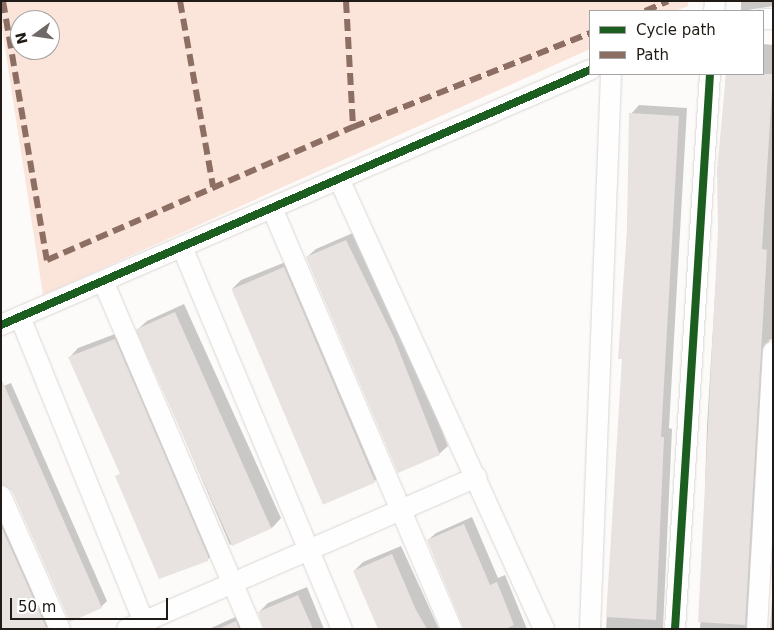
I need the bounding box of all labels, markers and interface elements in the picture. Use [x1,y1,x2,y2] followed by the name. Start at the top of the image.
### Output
[10,10,60,60] north arrow
[589,10,764,75] legend
[636,21,716,39] text: Cycle path
[12,31,31,46] text: N
[636,46,669,64] text: Path
[12,588,170,620] scale bar
[18,598,56,616] text: 50 m

